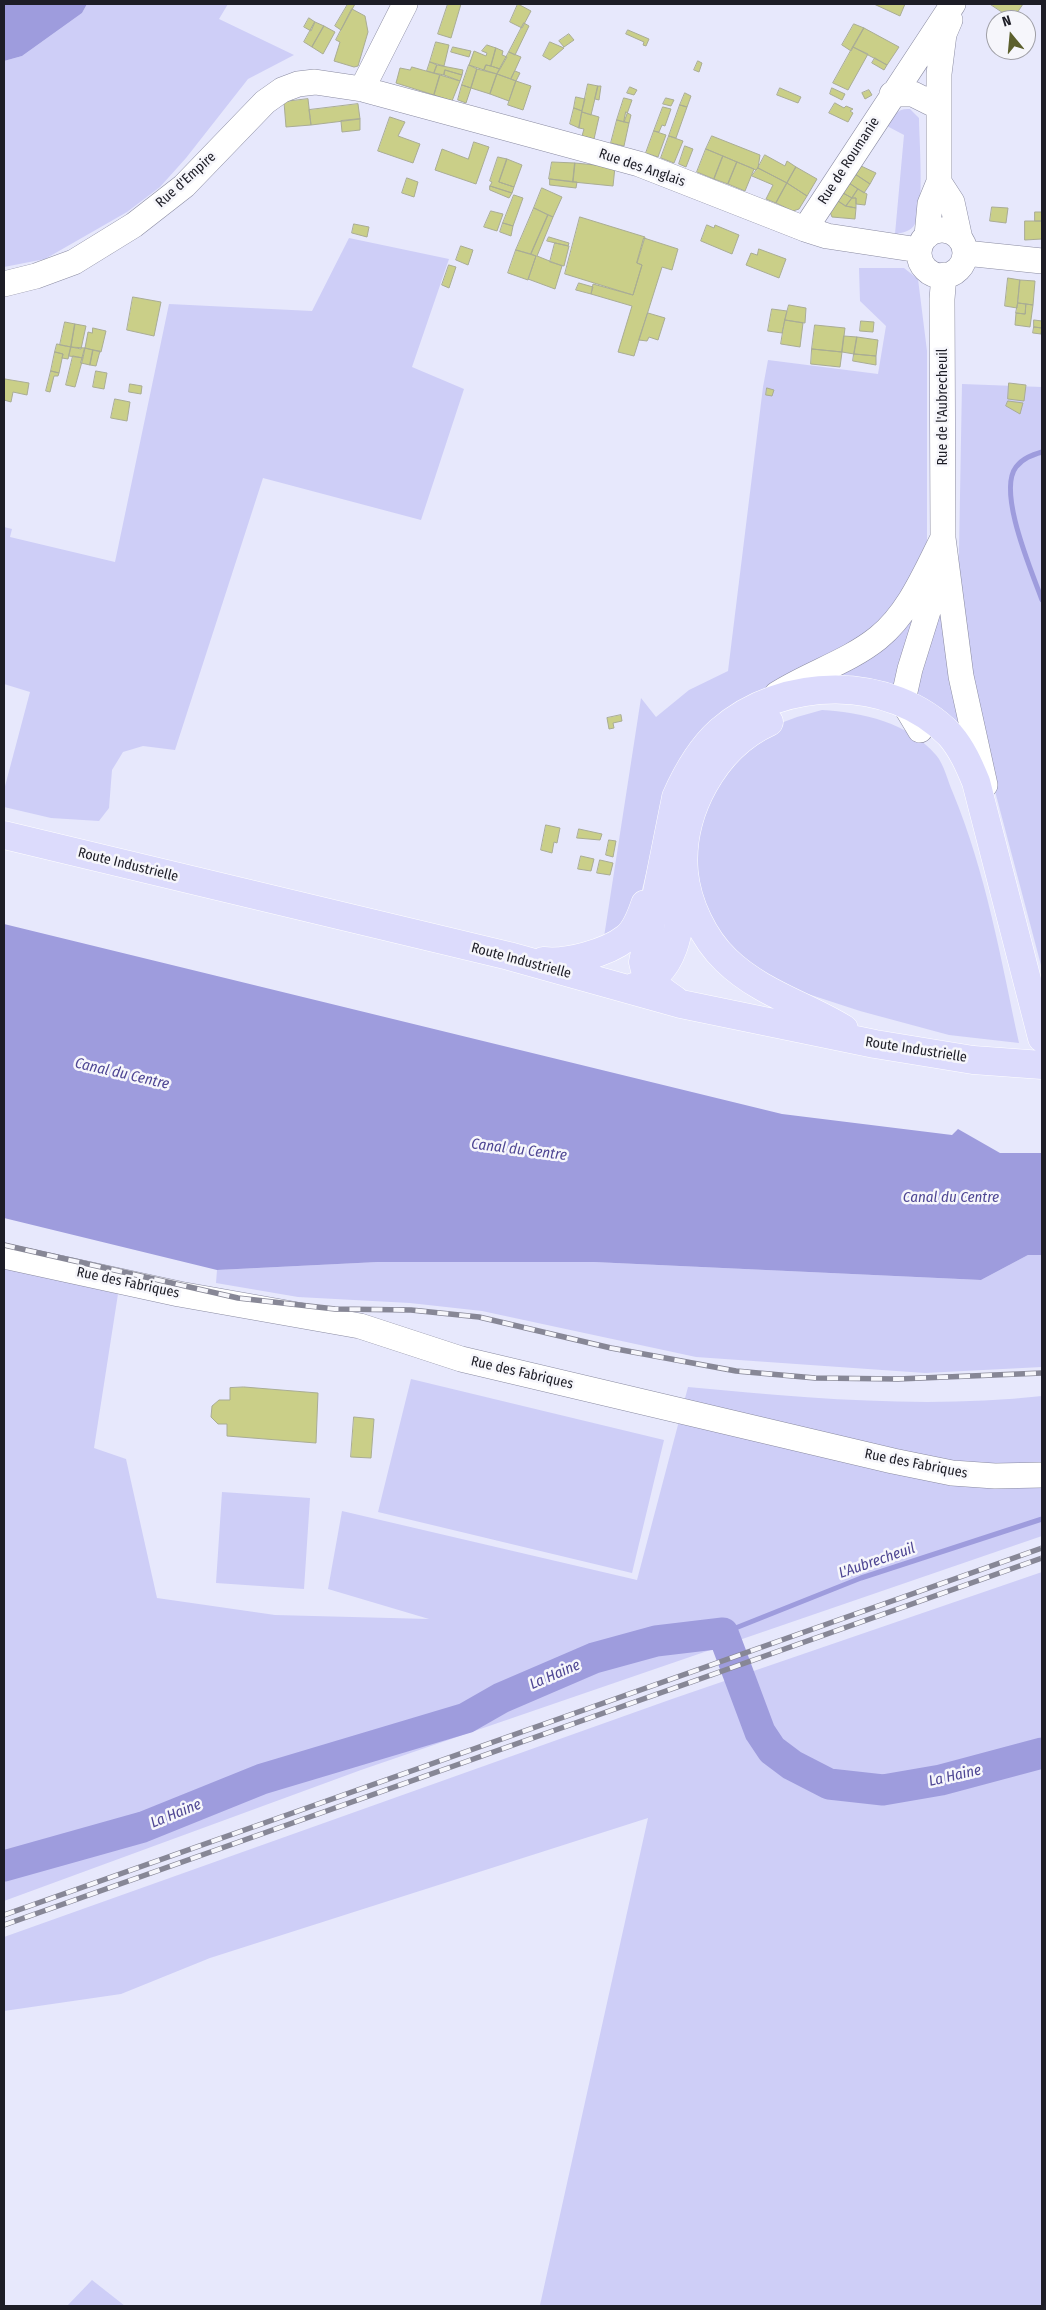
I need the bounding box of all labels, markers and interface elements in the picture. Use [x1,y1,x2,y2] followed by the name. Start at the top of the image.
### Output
[986,10,1036,60] north arrow
[1000,12,1013,30] text: N
[815,114,883,208] street label: Rue de Roumanie
[597,145,687,191] street label: Rue des Anglais
[152,149,220,211] street label: Rue d'Empire
[935,348,951,466] street label: Rue de l'Aubrecheuil
[76,844,180,886] street label: Route Industrielle
[469,940,573,982] street label: Route Industrielle
[864,1034,968,1066] street label: Route Industrielle
[73,1054,171,1094] water label: Canal du Centre
[470,1135,568,1165] water label: Canal du Centre
[903,1189,999,1207] water label: Canal du Centre
[75,1264,181,1302] street label: Rue des Fabriques
[469,1353,575,1393] street label: Rue des Fabriques
[863,1446,969,1482] street label: Rue des Fabriques
[836,1540,918,1582] water label: L'Aubrecheuil
[527,1656,583,1694] water label: La Haine
[927,1761,983,1791] water label: La Haine
[148,1796,204,1832] water label: La Haine

